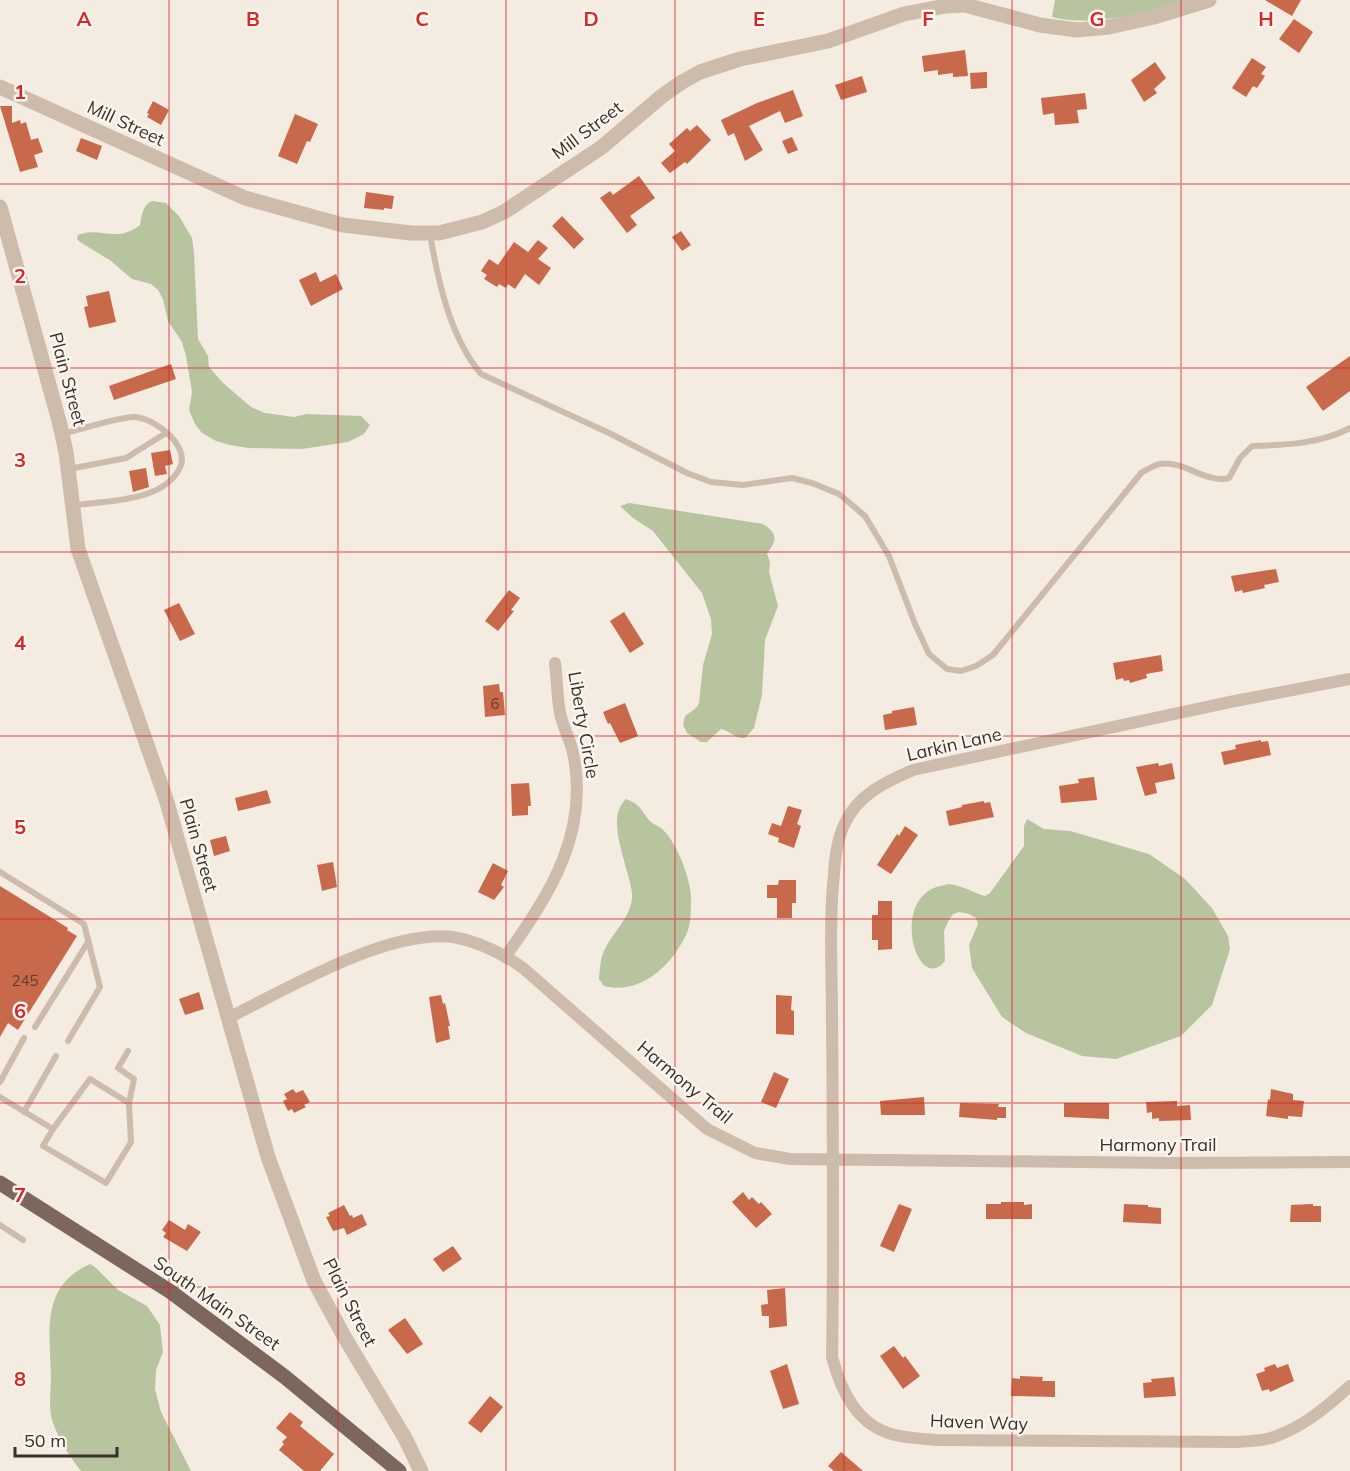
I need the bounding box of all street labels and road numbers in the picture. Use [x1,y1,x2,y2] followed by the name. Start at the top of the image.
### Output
[84,95,168,151] street label: Mill Street
[547,96,627,164] street label: Mill Street
[44,330,92,428] street label: Plain Street
[563,670,605,780] street label: Liberty Circle
[904,722,1004,766] street label: Larkin Lane
[175,796,223,894] street label: Plain Street
[633,1036,737,1128] street label: Harmony Trail
[1099,1133,1217,1156] street label: Harmony Trail
[149,1251,285,1355] street label: South Main Street
[318,1254,382,1350] street label: Plain Street
[930,1409,1029,1435] street label: Haven Way

